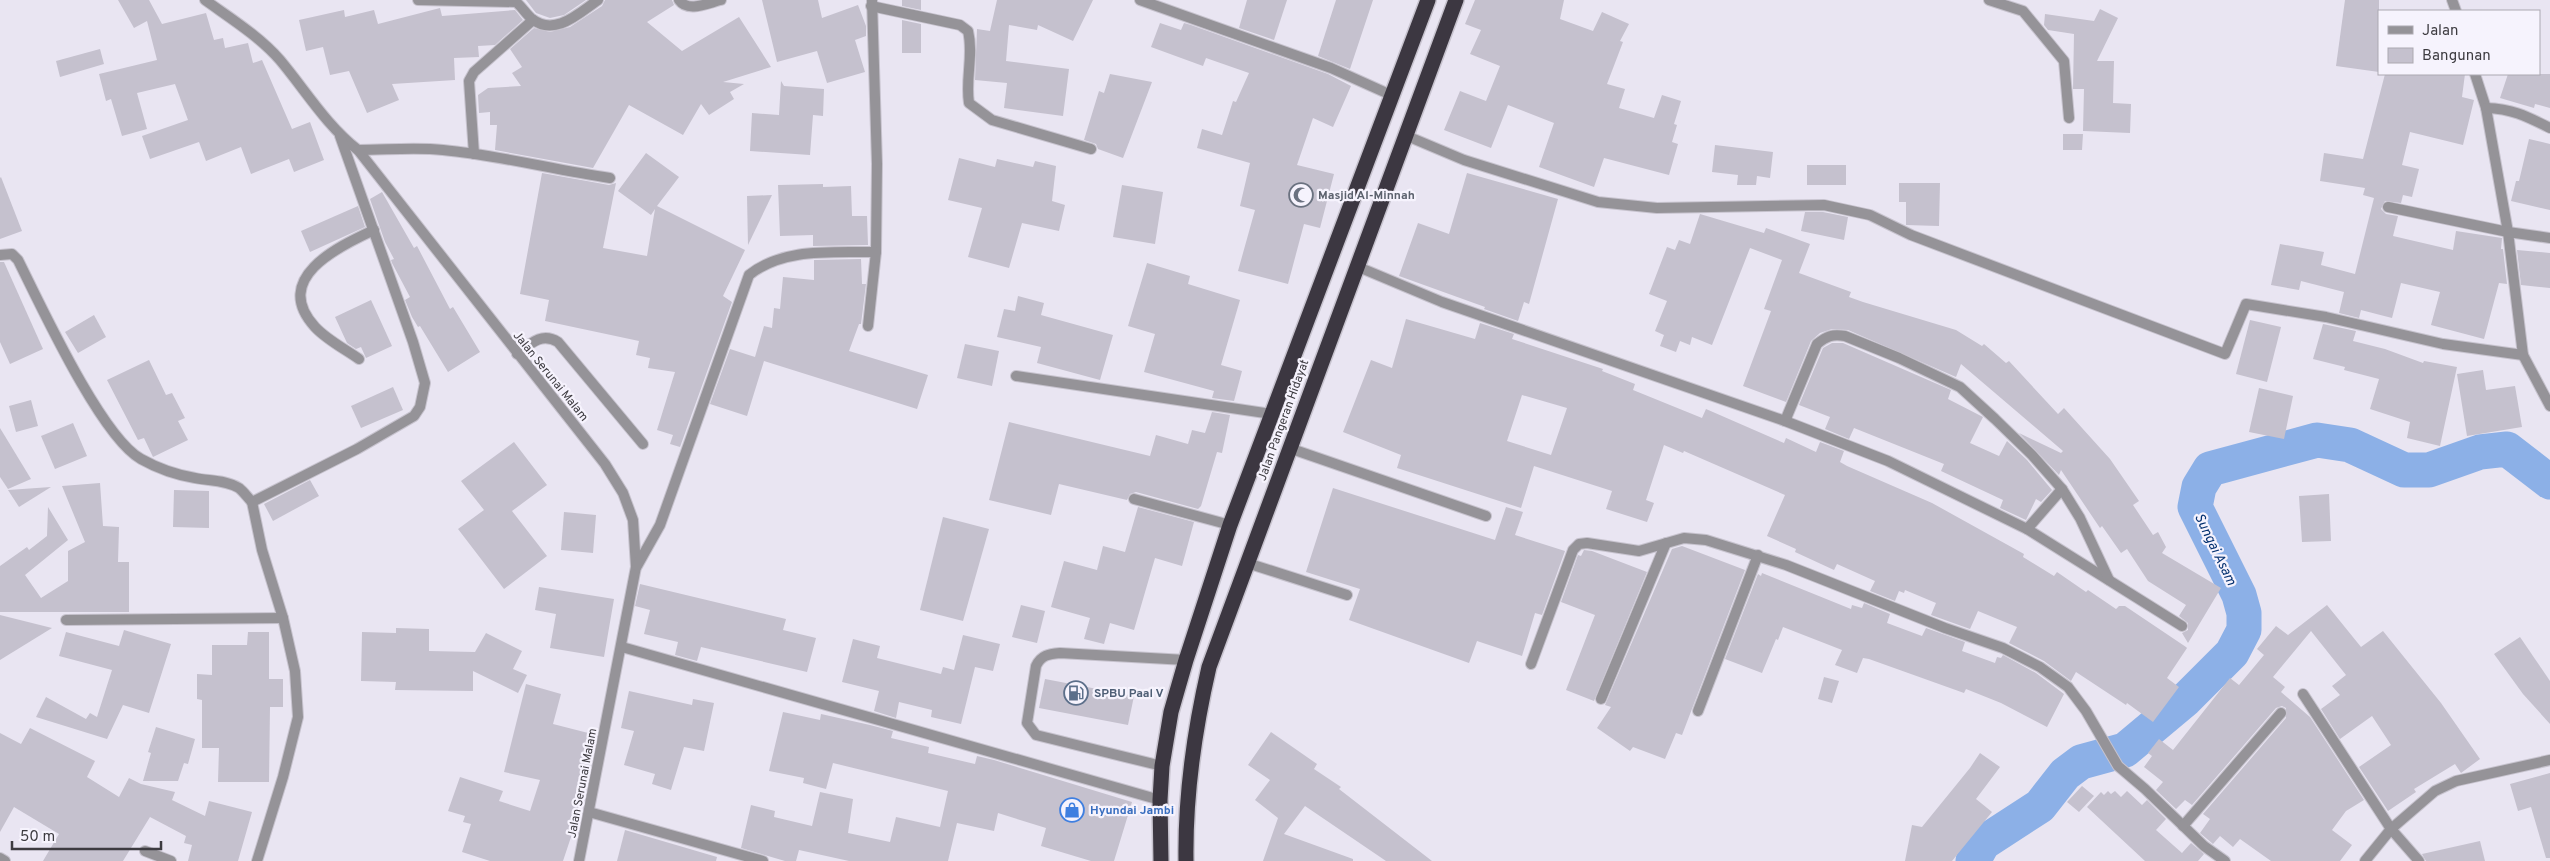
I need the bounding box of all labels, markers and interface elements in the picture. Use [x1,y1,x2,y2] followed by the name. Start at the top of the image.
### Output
[2378,10,2540,75] legend
[2422,22,2459,41] text: Jalan
[2422,47,2491,66] text: Bangunan
[1288,182,1314,208] mosque icon: Masjid Al-Minnah
[1318,188,1415,204] place label: Masjid Al-Minnah
[509,328,591,425] street label: Jalan Serunai Malam
[1255,358,1313,483] street label: Jalan Pangeran Hidayat
[2190,511,2240,589] water label: Sungai Asam
[1063,680,1089,706] fuel station icon: SPBU Paal V
[1094,686,1164,702] place label: SPBU Paal V
[565,727,601,839] street label: Jalan Serunai Malam
[1059,797,1085,823] shop icon: Hyundai Jambi
[1090,803,1174,819] place label: Hyundai Jambi
[12,818,161,850] scale bar
[20,828,55,847] text: 50 m

